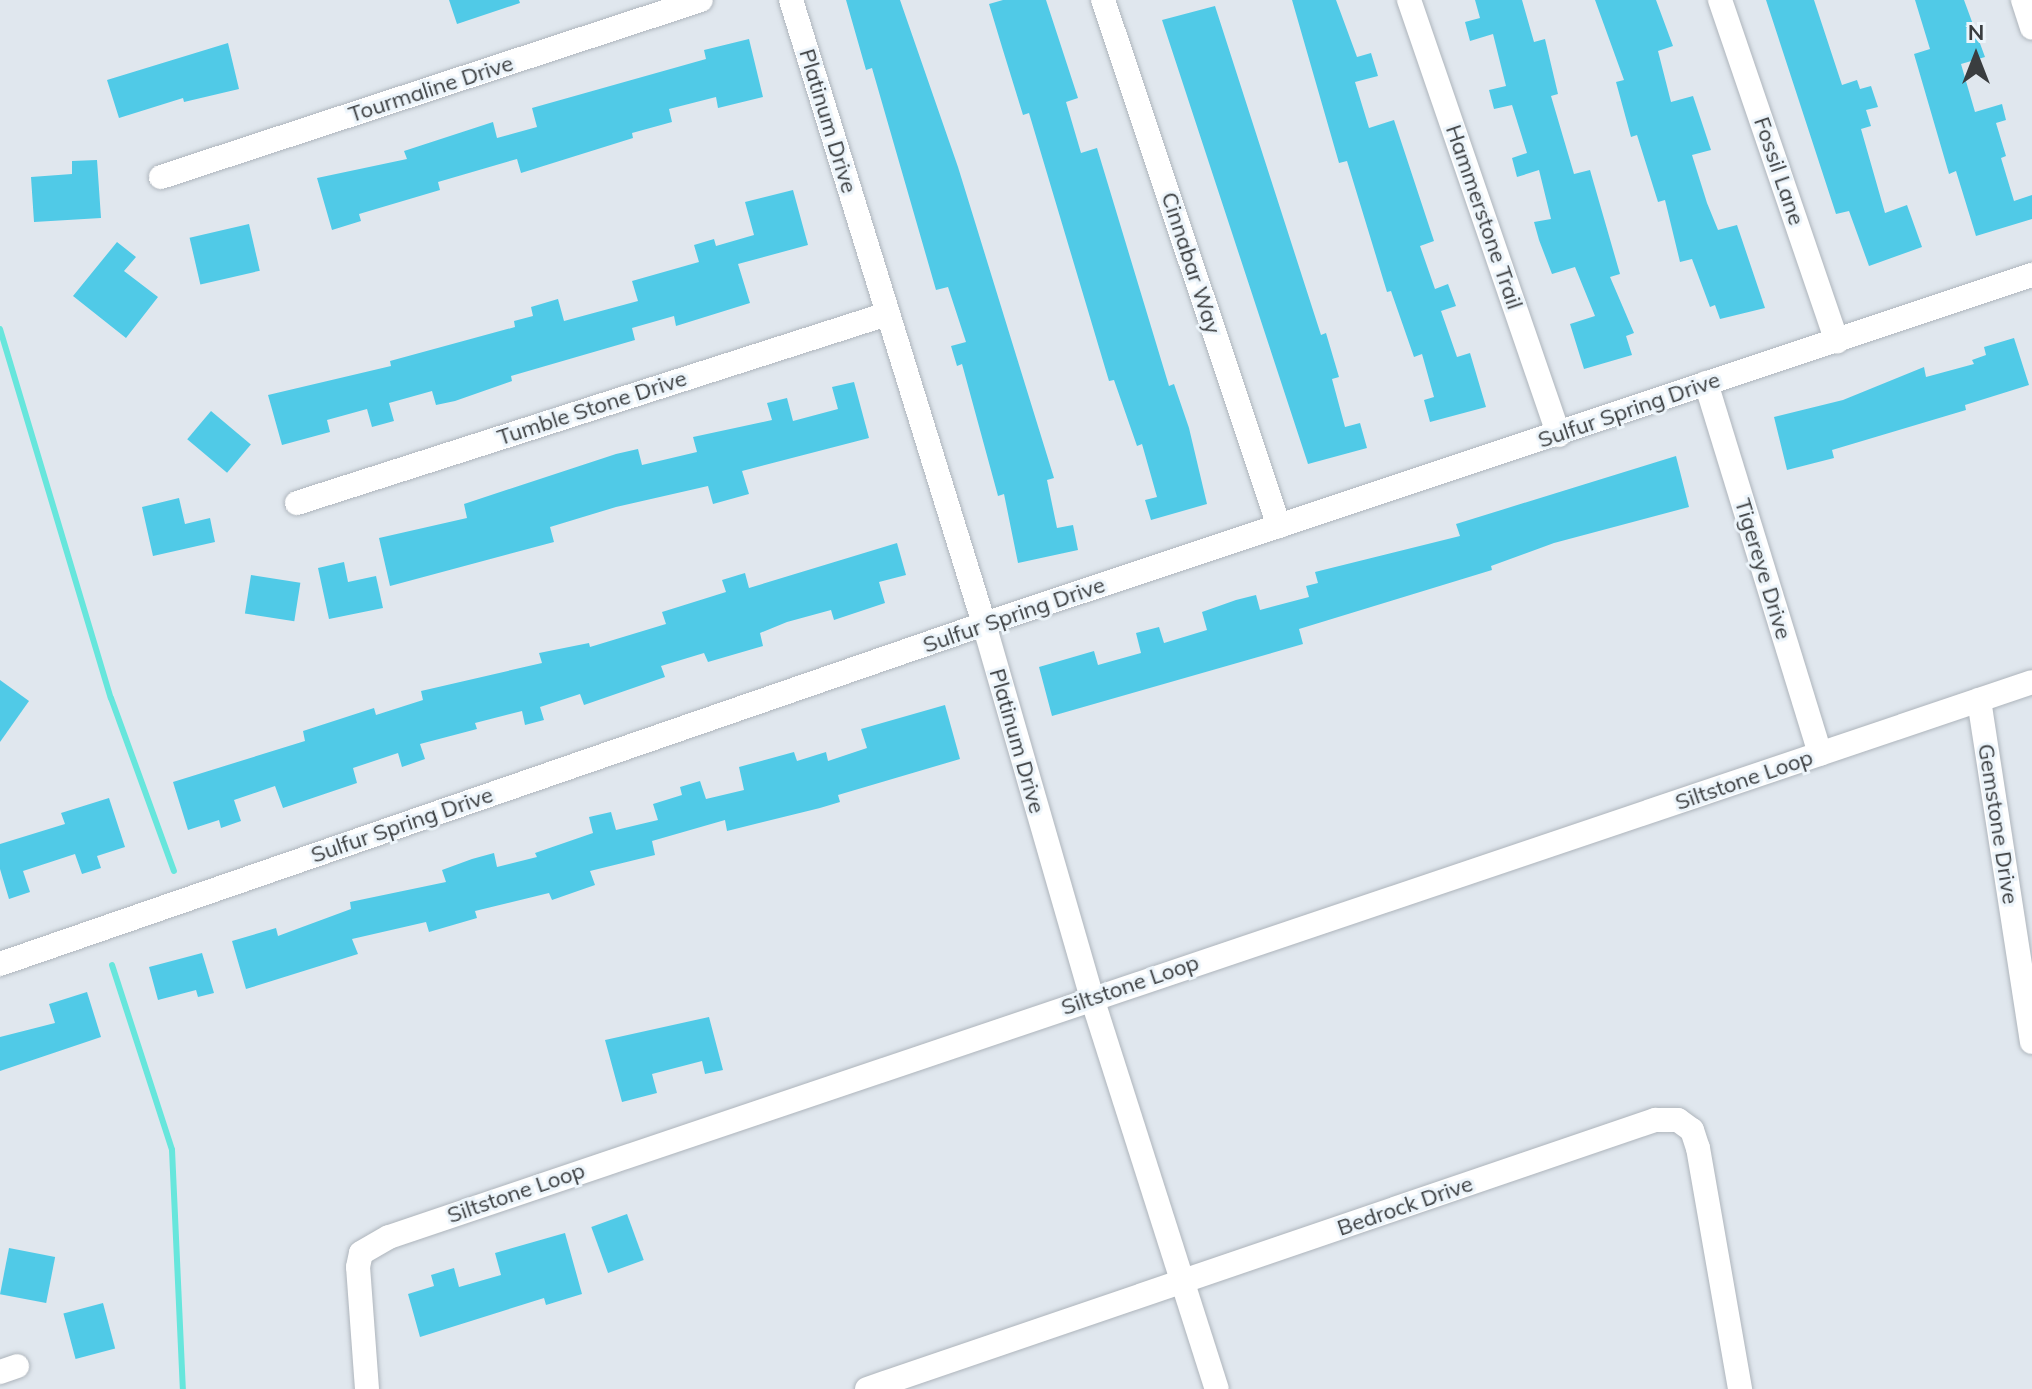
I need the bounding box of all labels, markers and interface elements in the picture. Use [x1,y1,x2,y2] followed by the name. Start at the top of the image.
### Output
[1936,16,2016,96] north arrow
[1968,18,1984,46] text: N
[794,46,862,196] street label: Platinum Drive
[345,50,517,128] street label: Tourmaline Drive
[1748,113,1810,229] street label: Fossil Lane
[1440,121,1528,313] street label: Hammerstone Trail
[1156,189,1226,337] street label: Cinnabar Way
[494,365,690,451] street label: Tumble Stone Drive
[1535,366,1723,454] street label: Sulfur Spring Drive
[1729,495,1797,643] street label: Tigereye Drive
[920,571,1108,659] street label: Sulfur Spring Drive
[984,666,1050,816] street label: Platinum Drive
[1972,742,2024,906] street label: Gemstone Drive
[1672,744,1816,816] street label: Siltstone Loop
[308,781,496,869] street label: Sulfur Spring Drive
[1058,949,1202,1021] street label: Siltstone Loop
[444,1157,588,1229] street label: Siltstone Loop
[1334,1170,1476,1242] street label: Bedrock Drive

